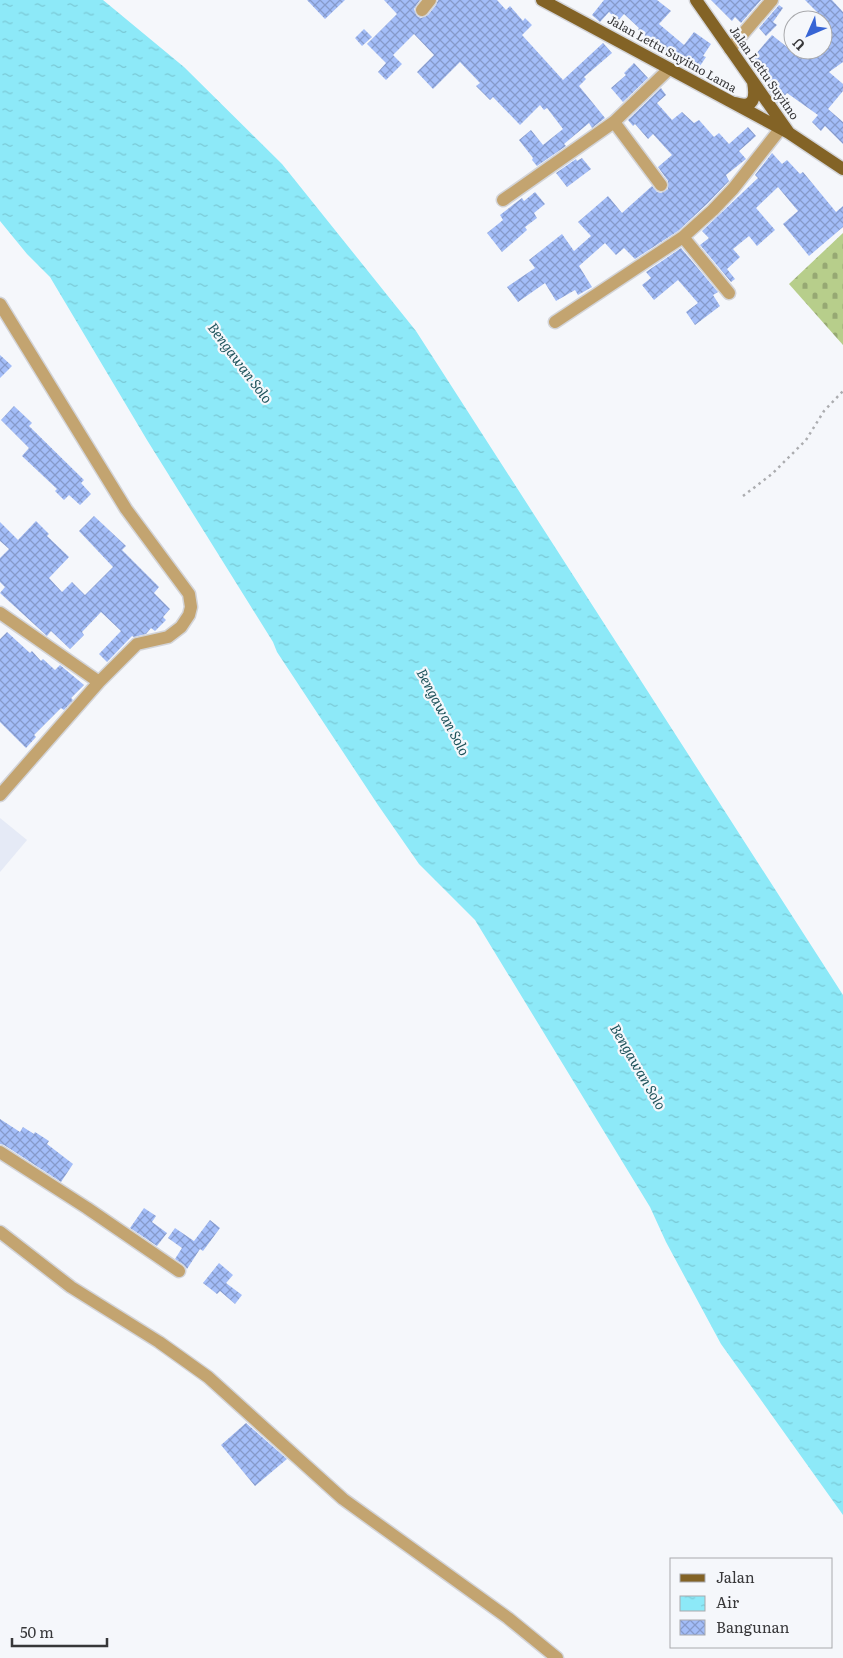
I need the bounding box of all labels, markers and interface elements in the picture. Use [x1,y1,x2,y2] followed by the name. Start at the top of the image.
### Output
[604,10,741,97] street label: Jalan Lettu Suyitno Lama
[783,10,833,60] north arrow
[726,22,804,123] street label: Jalan Lettu Suyitno
[787,34,809,56] text: U
[204,318,278,407] water label: Bengawan Solo
[412,664,475,759] water label: Bengawan Solo
[606,1020,672,1113] water label: Bengawan Solo
[670,1558,833,1648] legend
[716,1565,755,1588] text: Jalan
[716,1590,739,1613] text: Air
[716,1615,790,1638] text: Bangunan
[12,1616,108,1648] scale bar
[20,1620,54,1643] text: 50 m

